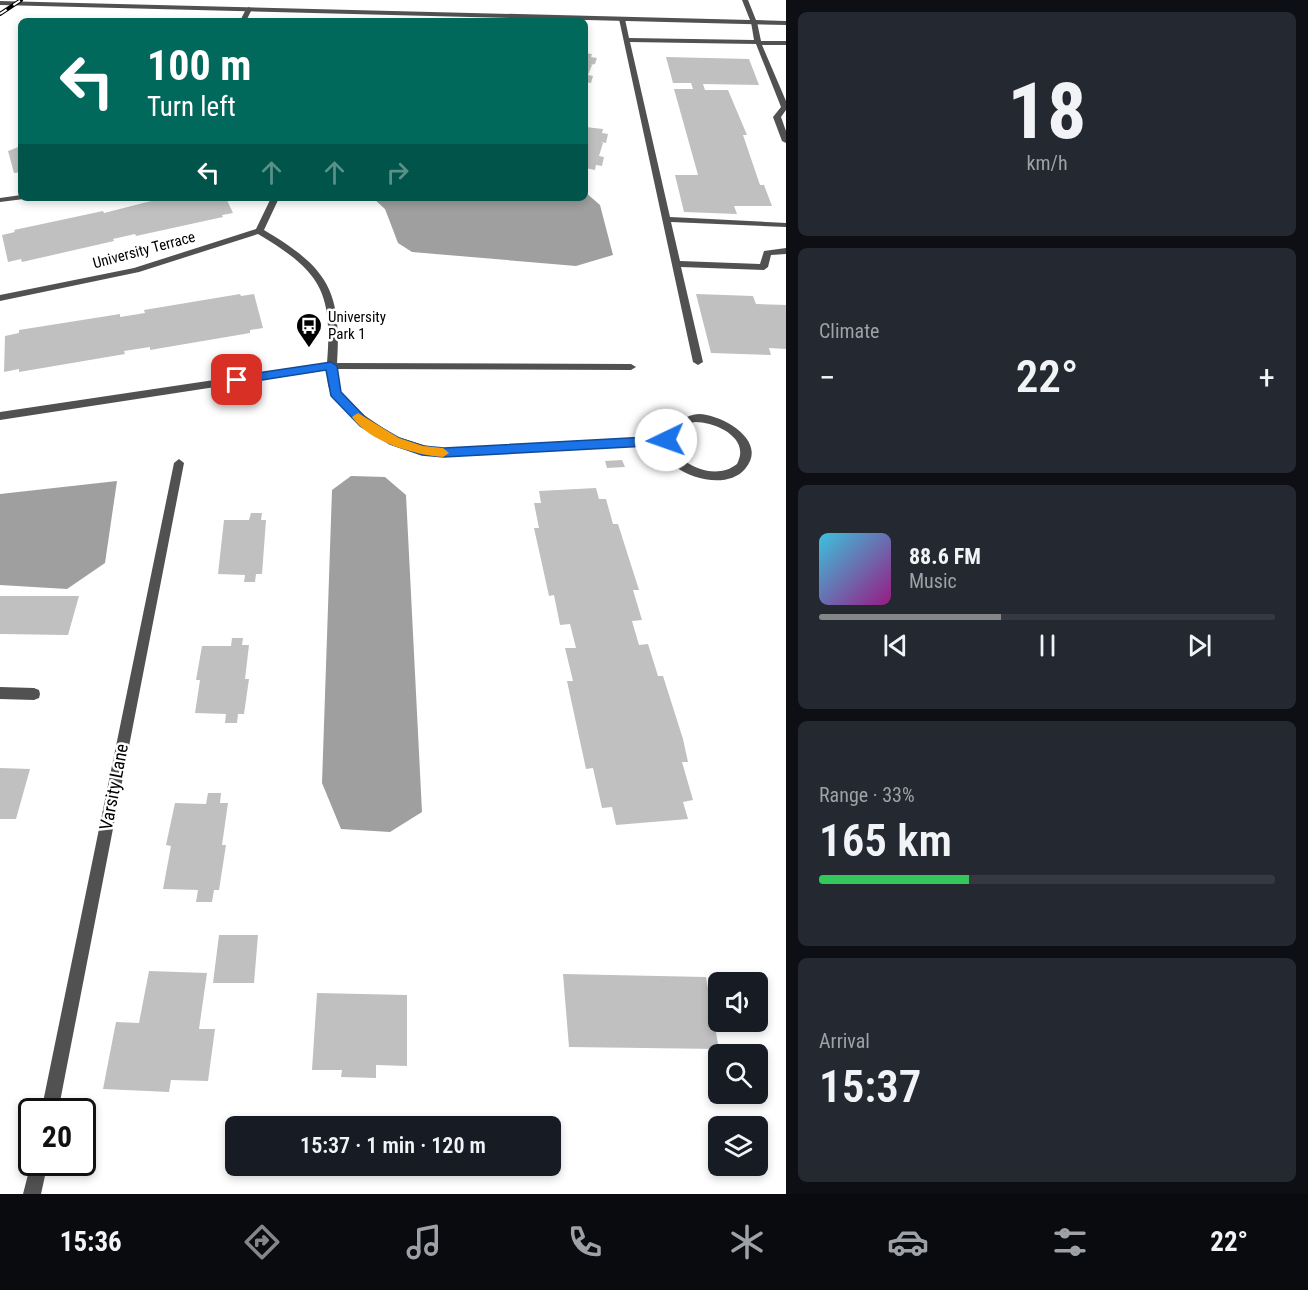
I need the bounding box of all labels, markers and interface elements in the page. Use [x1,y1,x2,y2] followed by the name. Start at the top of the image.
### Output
[147,41,252,90] text: 100 m
[48,42,126,120] icon: left
[1008,66,1086,157] text: 18
[147,91,236,123] text: Turn left
[1026,151,1068,175] text: km/h
[192,156,225,189] icon: left
[255,156,288,189] icon: ahead
[318,156,351,189] icon: ahead
[381,156,414,189] icon: right
[91,228,197,272] street label: University Terrace
[328,308,386,343] place label: University Park 1
[294,311,324,349] bus stop icon: University Park 1
[819,319,879,343] text: Climate
[1016,350,1078,403] text: 22°
[211,354,262,405] pin
[819,358,836,397] text: −
[1259,358,1275,397] text: +
[220,363,253,396] icon: arrive
[634,408,698,472] position arrow
[909,544,981,569] text: 88.6 FM
[909,569,957,593] text: Music
[879,629,912,662] icon: previous
[1031,629,1064,662] icon: pause
[1183,629,1216,662] icon: next
[95,742,132,832] street label: Varsity Lane
[819,783,915,807] text: Range · 33%
[819,814,952,867] text: 165 km
[708,972,768,1176] map controls
[708,972,768,1032] button: sound
[819,1029,870,1053] text: Arrival
[708,1044,768,1104] button: search
[819,1060,921,1113] text: 15:37
[18,1098,96,1176] speed limit sign: 20
[708,1116,768,1176] button: layers
[300,1133,486,1158] text: 15:37 · 1 min · 120 m
[241,1221,283,1263] icon: directions
[403,1221,445,1263] icon: music
[564,1221,606,1263] icon: phone
[726,1221,768,1263] icon: climate
[887,1221,929,1263] icon: car
[1049,1221,1091,1263] icon: filters
[60,1226,122,1258] text: 15:36
[1210,1226,1248,1258] text: 22°

